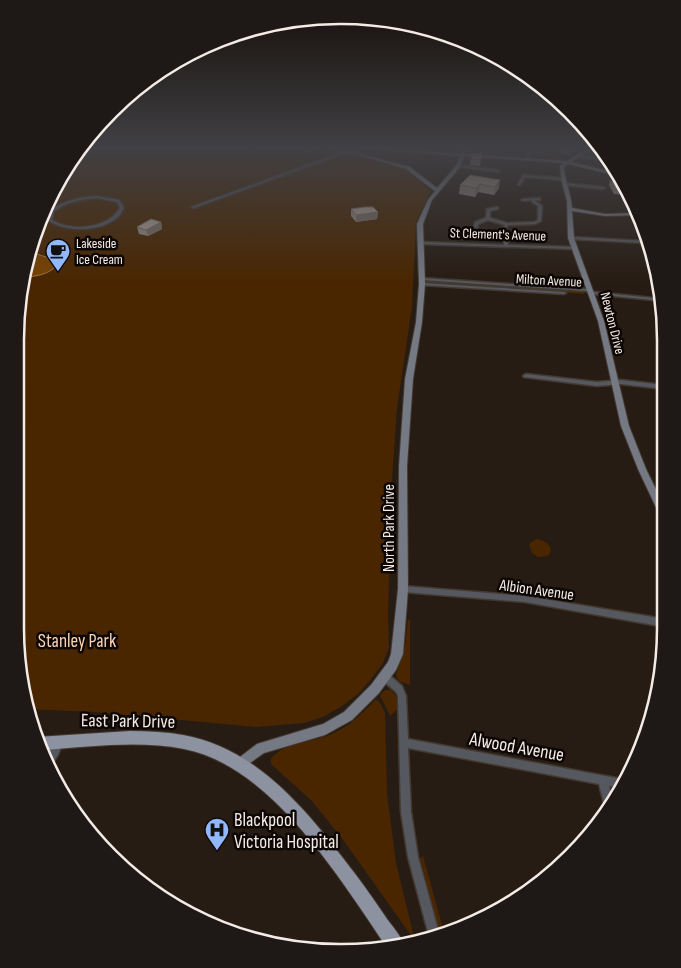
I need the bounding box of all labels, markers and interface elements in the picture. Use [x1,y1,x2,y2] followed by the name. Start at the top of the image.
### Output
[450,224,546,245] street label: St Clement's Avenue
[76,235,123,268] place label: Lakeside Ice Cream
[45,238,71,272] cafe icon: Lakeside Ice Cream
[516,270,582,291] street label: Milton Avenue
[597,290,628,356] street label: Newton Drive
[380,484,399,572] street label: North Park Drive
[497,576,575,605] street label: Albion Avenue
[38,630,117,653] park label: Stanley Park
[81,709,175,734] street label: East Park Drive
[467,728,566,767] street label: Alwood Avenue
[234,809,339,854] place label: Blackpool Victoria Hospital
[204,817,230,851] hospital icon: Blackpool Victoria Hospital

